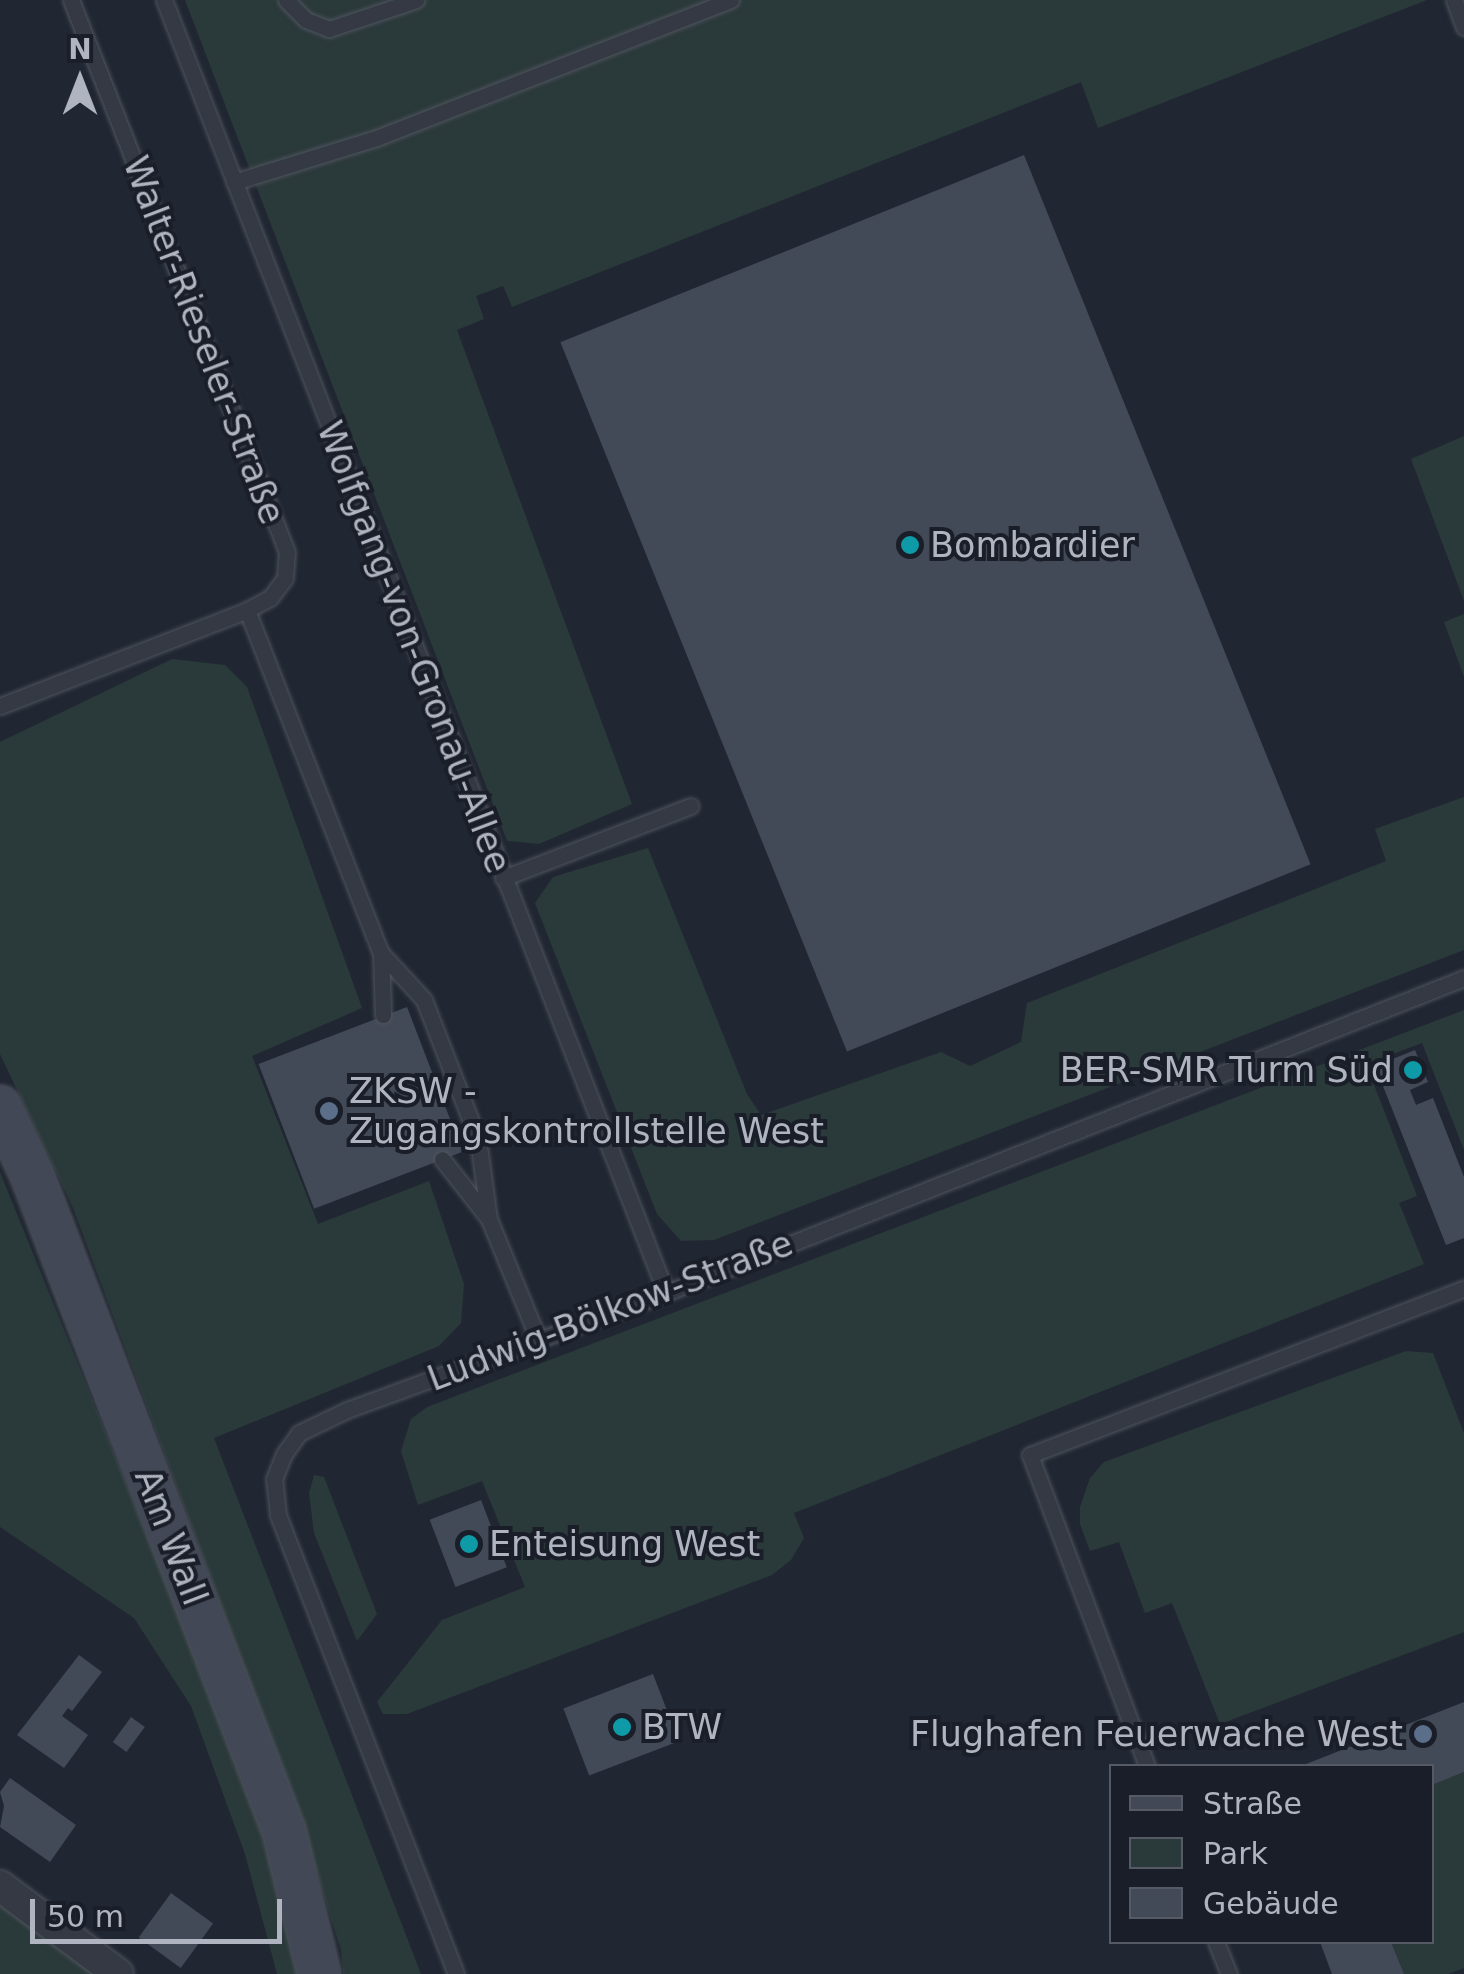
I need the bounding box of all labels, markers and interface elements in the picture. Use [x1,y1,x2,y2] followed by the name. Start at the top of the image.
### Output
[30,30,130,130] north arrow
[68,33,92,66] text: N
[114,150,294,530] street label: Walter-Rieseler-Straße
[308,415,520,879] street label: Wolfgang-von-Gronau-Allee
[930,524,1135,566] place label: Bombardier
[899,534,921,556] marker: Bombardier
[1060,1049,1393,1091] place label: BER-SMR Turm Süd
[1402,1059,1424,1081] marker: BER-SMR Turm Süd
[349,1070,824,1152] place label: ZKSW - Zugangskontrollstelle West
[318,1100,340,1122] marker: ZKSW - Zugangskontrollstelle West
[422,1222,798,1400] street label: Ludwig-Bölkow-Straße
[126,1463,216,1611] street label: Am Wall
[489,1523,760,1565] place label: Enteisung West
[458,1533,480,1555] marker: Enteisung West
[642,1706,722,1748] place label: BTW
[910,1713,1403,1755] place label: Flughafen Feuerwache West
[611,1716,633,1738] marker: BTW
[1412,1723,1434,1745] marker: Flughafen Feuerwache West
[1109,1764,1434,1944] legend
[1203,1786,1302,1821] text: Straße
[1203,1836,1268,1871] text: Park
[35,1879,288,1941] scale bar
[1203,1886,1339,1921] text: Gebäude
[47,1899,124,1934] text: 50 m

